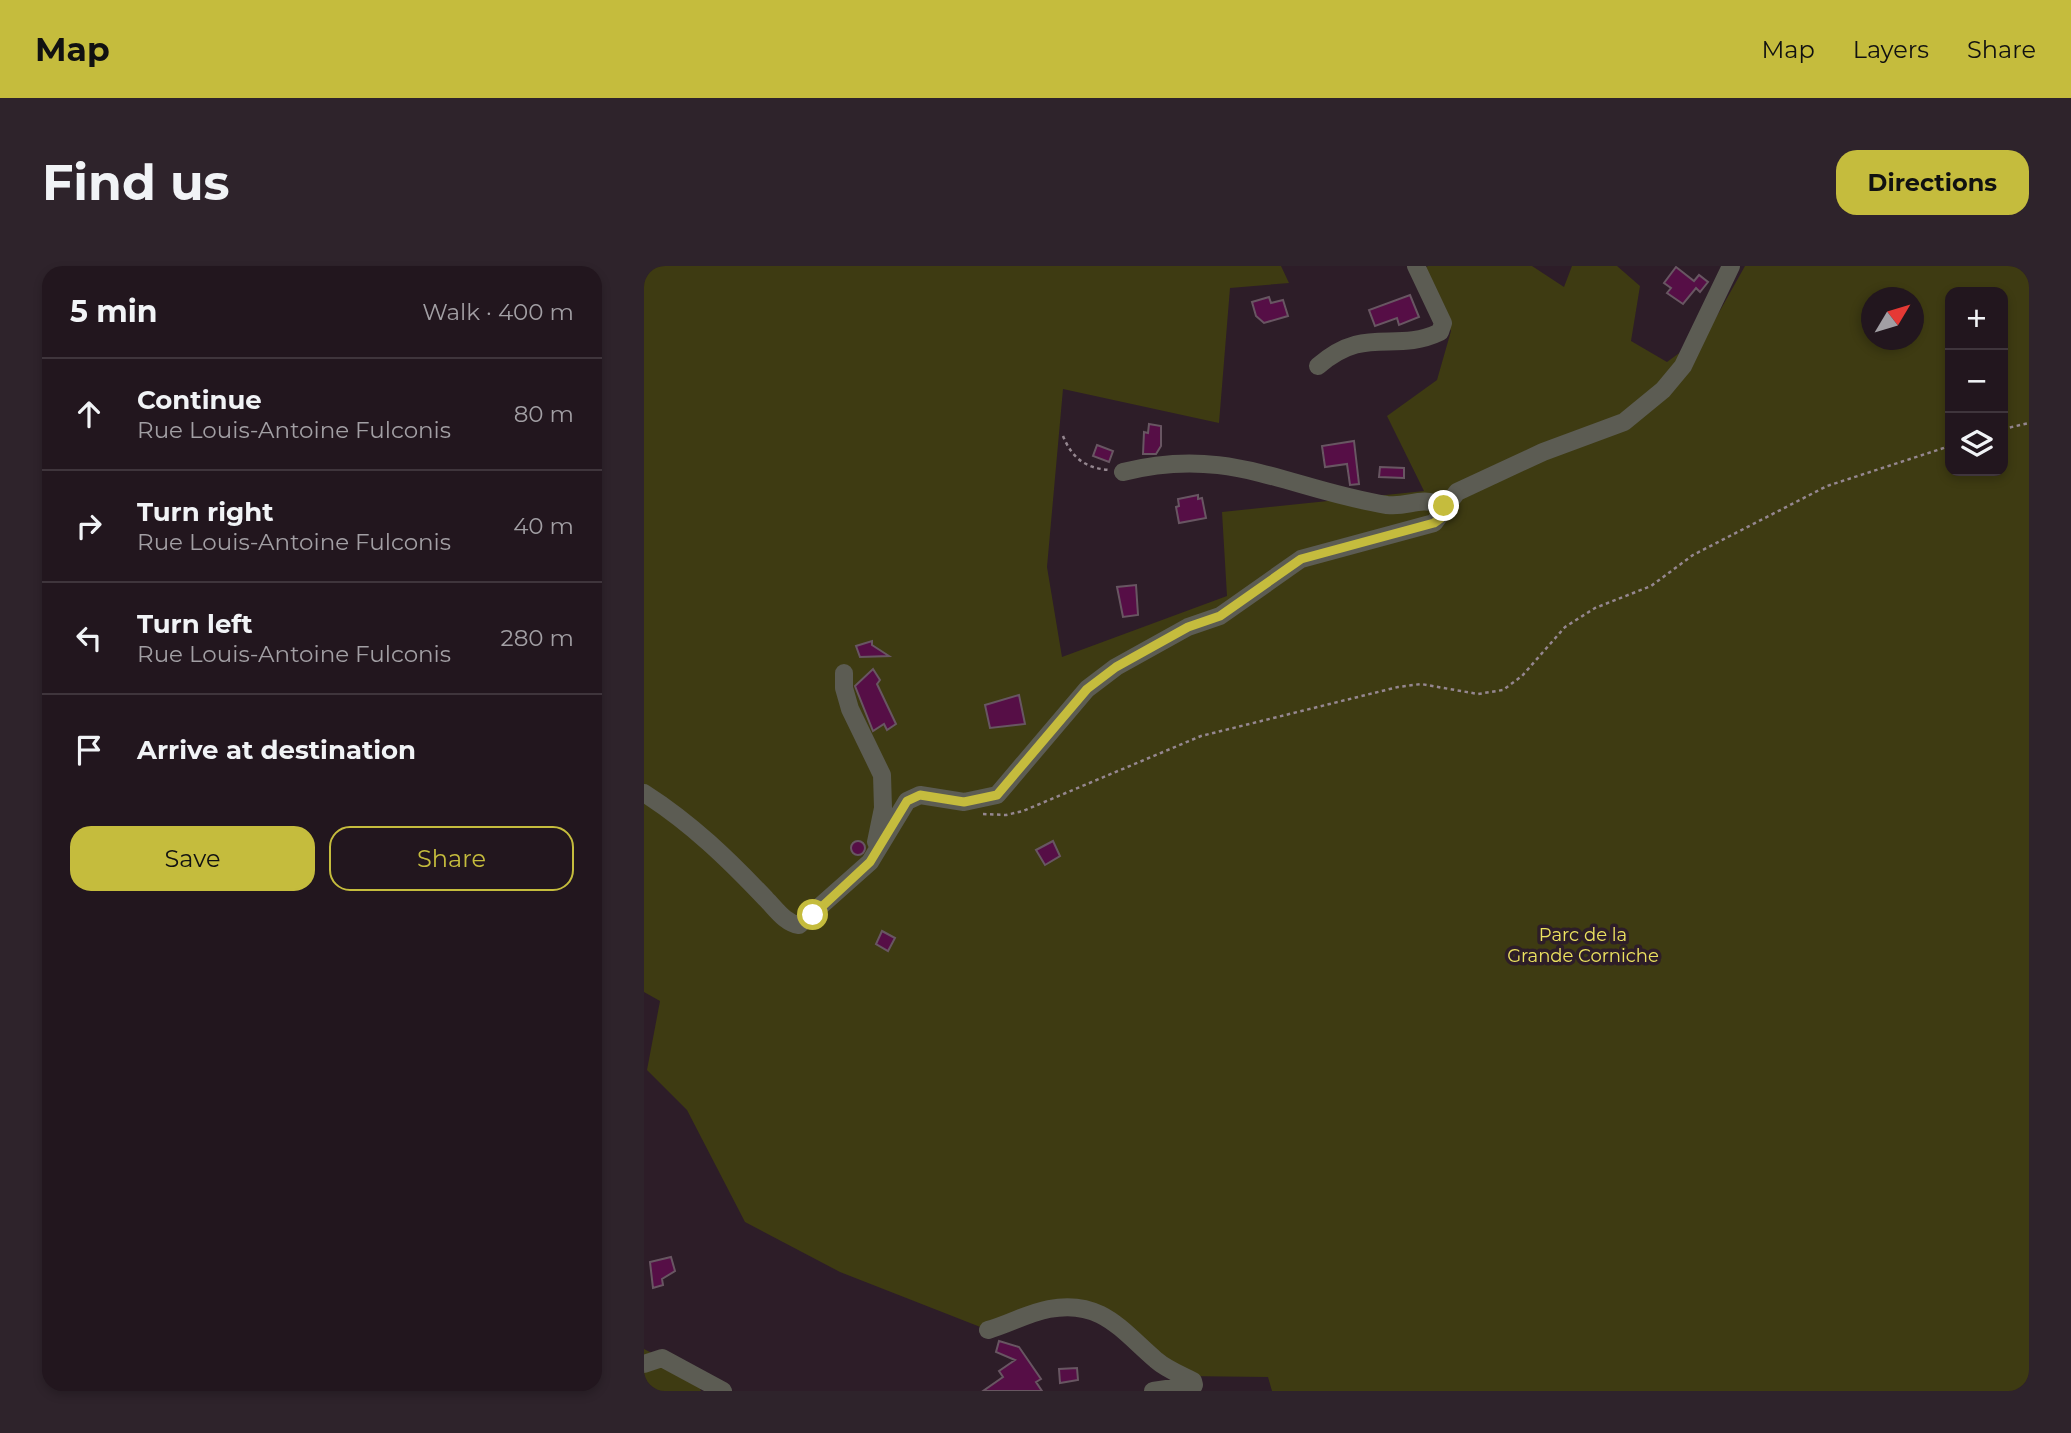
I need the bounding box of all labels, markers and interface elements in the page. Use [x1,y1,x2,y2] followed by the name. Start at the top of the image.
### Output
[35,29,110,69] text: Map
[1761,35,1815,64] text: Map
[1853,35,1929,64] text: Layers
[1967,35,2036,64] text: Share
[1836,150,2029,215] button: Directions
[42,153,230,212] text: Find us
[1861,287,1924,350] north arrow
[1945,287,2008,476] map controls
[1945,287,2008,350] button: +
[70,293,158,330] text: 5 min
[422,298,574,326] text: Walk · 400 m
[1945,350,2008,413] button: −
[137,384,262,416] text: Continue
[70,395,108,433] icon: ahead
[514,400,574,428] text: 80 m
[1945,413,2008,476] button: layers
[137,416,451,444] text: Rue Louis-Antoine Fulconis
[1428,490,1459,521] route end
[137,496,273,528] text: Turn right
[70,507,108,545] icon: right
[513,512,574,540] text: 40 m
[137,528,451,556] text: Rue Louis-Antoine Fulconis
[137,608,253,640] text: Turn left
[70,619,108,657] icon: left
[501,624,574,652] text: 280 m
[137,640,451,668] text: Rue Louis-Antoine Fulconis
[70,731,108,769] icon: arrive
[137,734,416,766] text: Arrive at destination
[70,826,315,891] button: Save
[329,826,574,891] button: Share
[797,899,828,930] route start
[1507,924,1659,967] park label: Parc de la Grande Corniche

